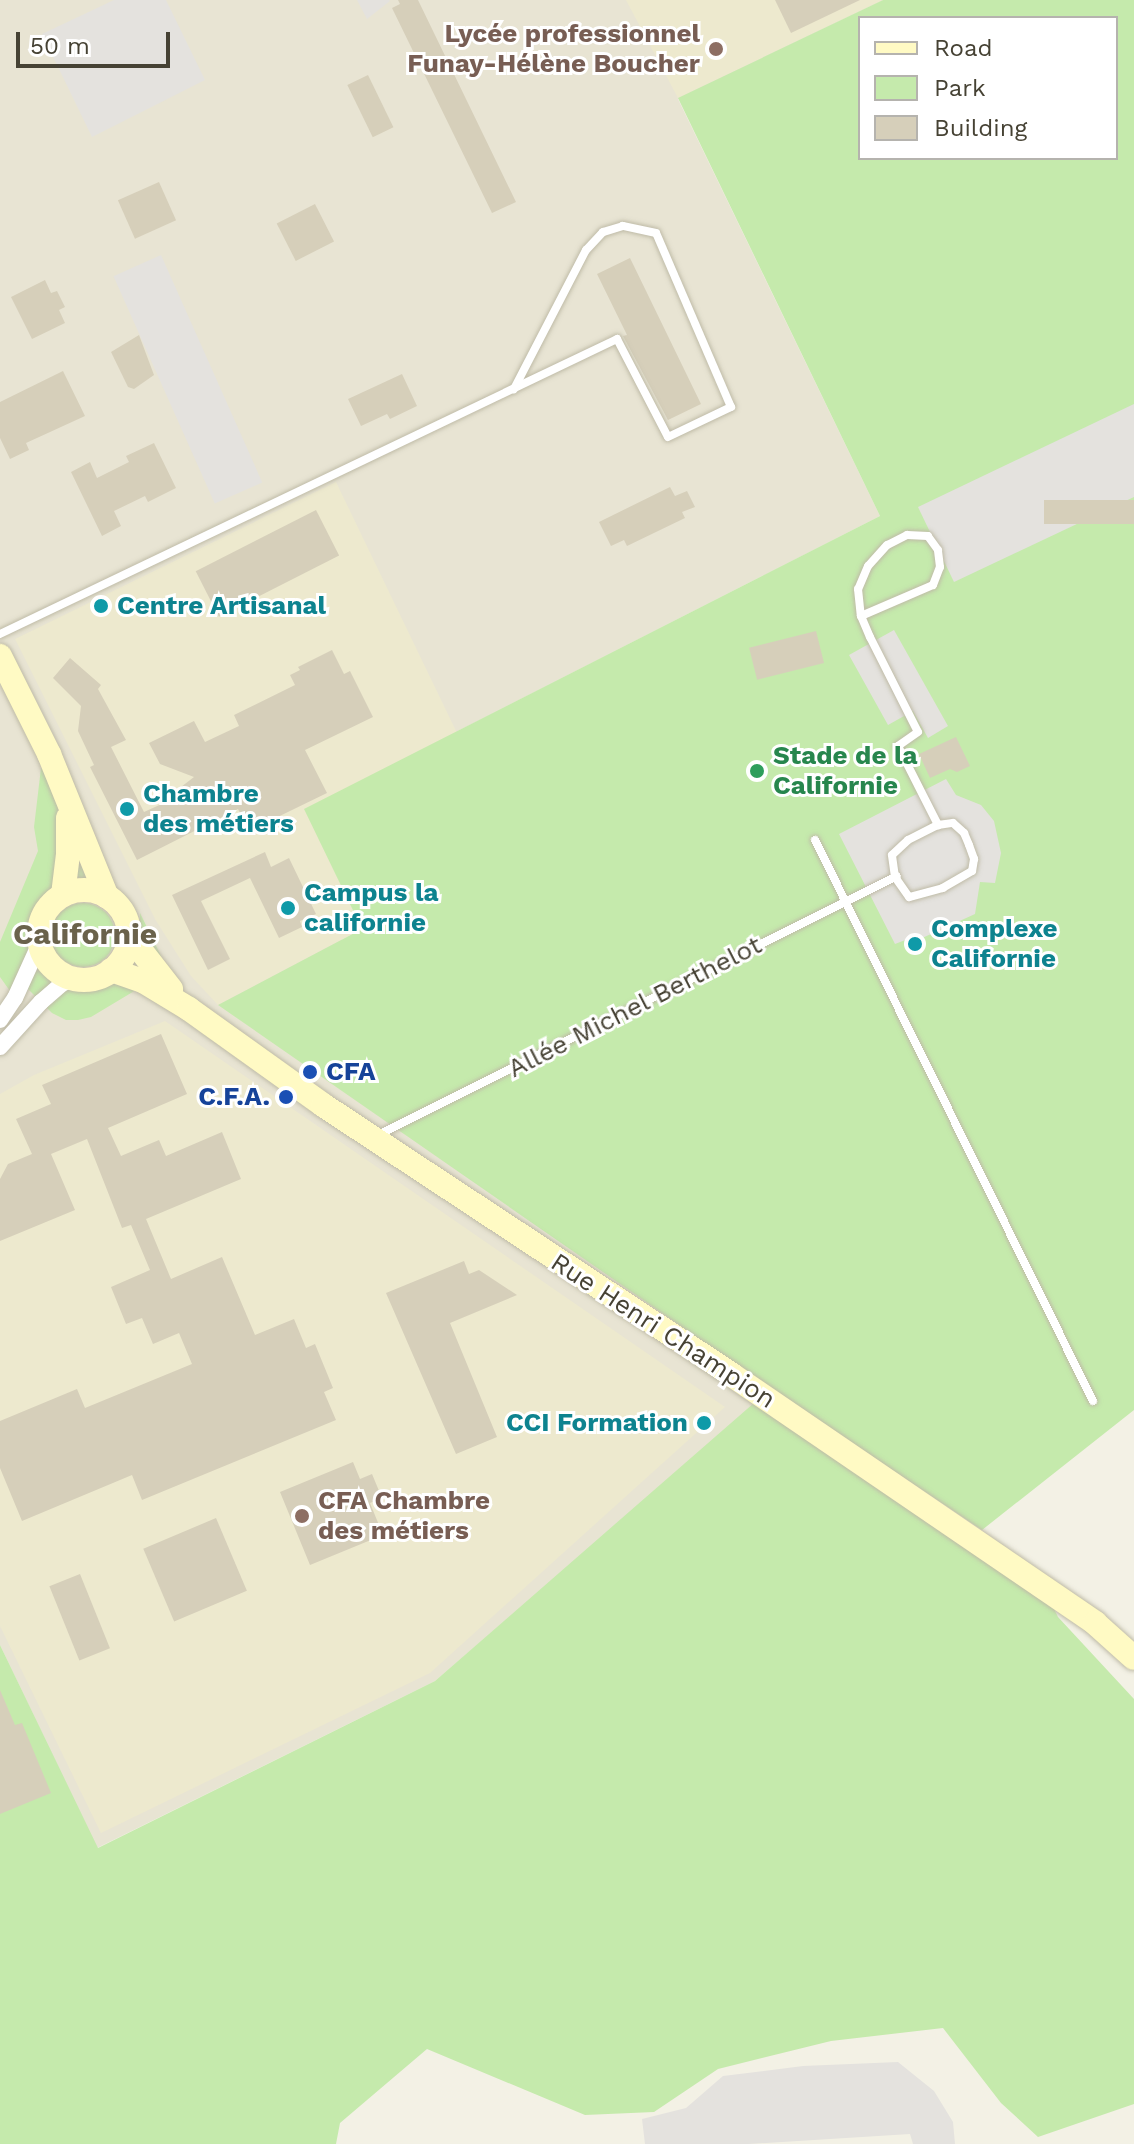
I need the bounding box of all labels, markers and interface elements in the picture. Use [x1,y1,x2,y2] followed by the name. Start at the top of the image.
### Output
[20,16,174,66] scale bar
[858,16,1118,160] legend
[407,18,700,80] place label: Lycée professionnel Funay-Hélène Boucher
[30,32,90,60] text: 50 m
[934,34,993,62] text: Road
[707,40,725,58] marker: Lycée professionnel Funay-Hélène Boucher
[934,74,986,102] text: Park
[934,114,1027,142] text: Building
[117,590,327,622] place label: Centre Artisanal
[92,597,110,615] marker: Centre Artisanal
[773,740,918,802] place label: Stade de la Californie
[748,762,766,780] marker: Stade de la Californie
[143,778,294,840] place label: Chambre des métiers
[118,800,136,818] marker: Chambre des métiers
[304,877,439,938] place label: Campus la californie
[279,899,297,917] marker: Campus la californie
[931,913,1058,974] place label: Complexe Californie
[13,916,157,952] district label: Californie
[502,929,768,1085] street label: Allée Michel Berthelot
[906,935,924,953] marker: Complexe Californie
[326,1056,376,1088] place label: CFA
[301,1063,319,1081] marker: CFA
[198,1081,270,1113] place label: C.F.A.
[277,1088,295,1106] marker: C.F.A.
[545,1247,781,1415] street label: Rue Henri Champion
[506,1407,688,1439] place label: CCI Formation
[695,1414,713,1432] marker: CCI Formation
[318,1485,491,1546] place label: CFA Chambre des métiers
[293,1507,311,1525] marker: CFA Chambre des métiers

